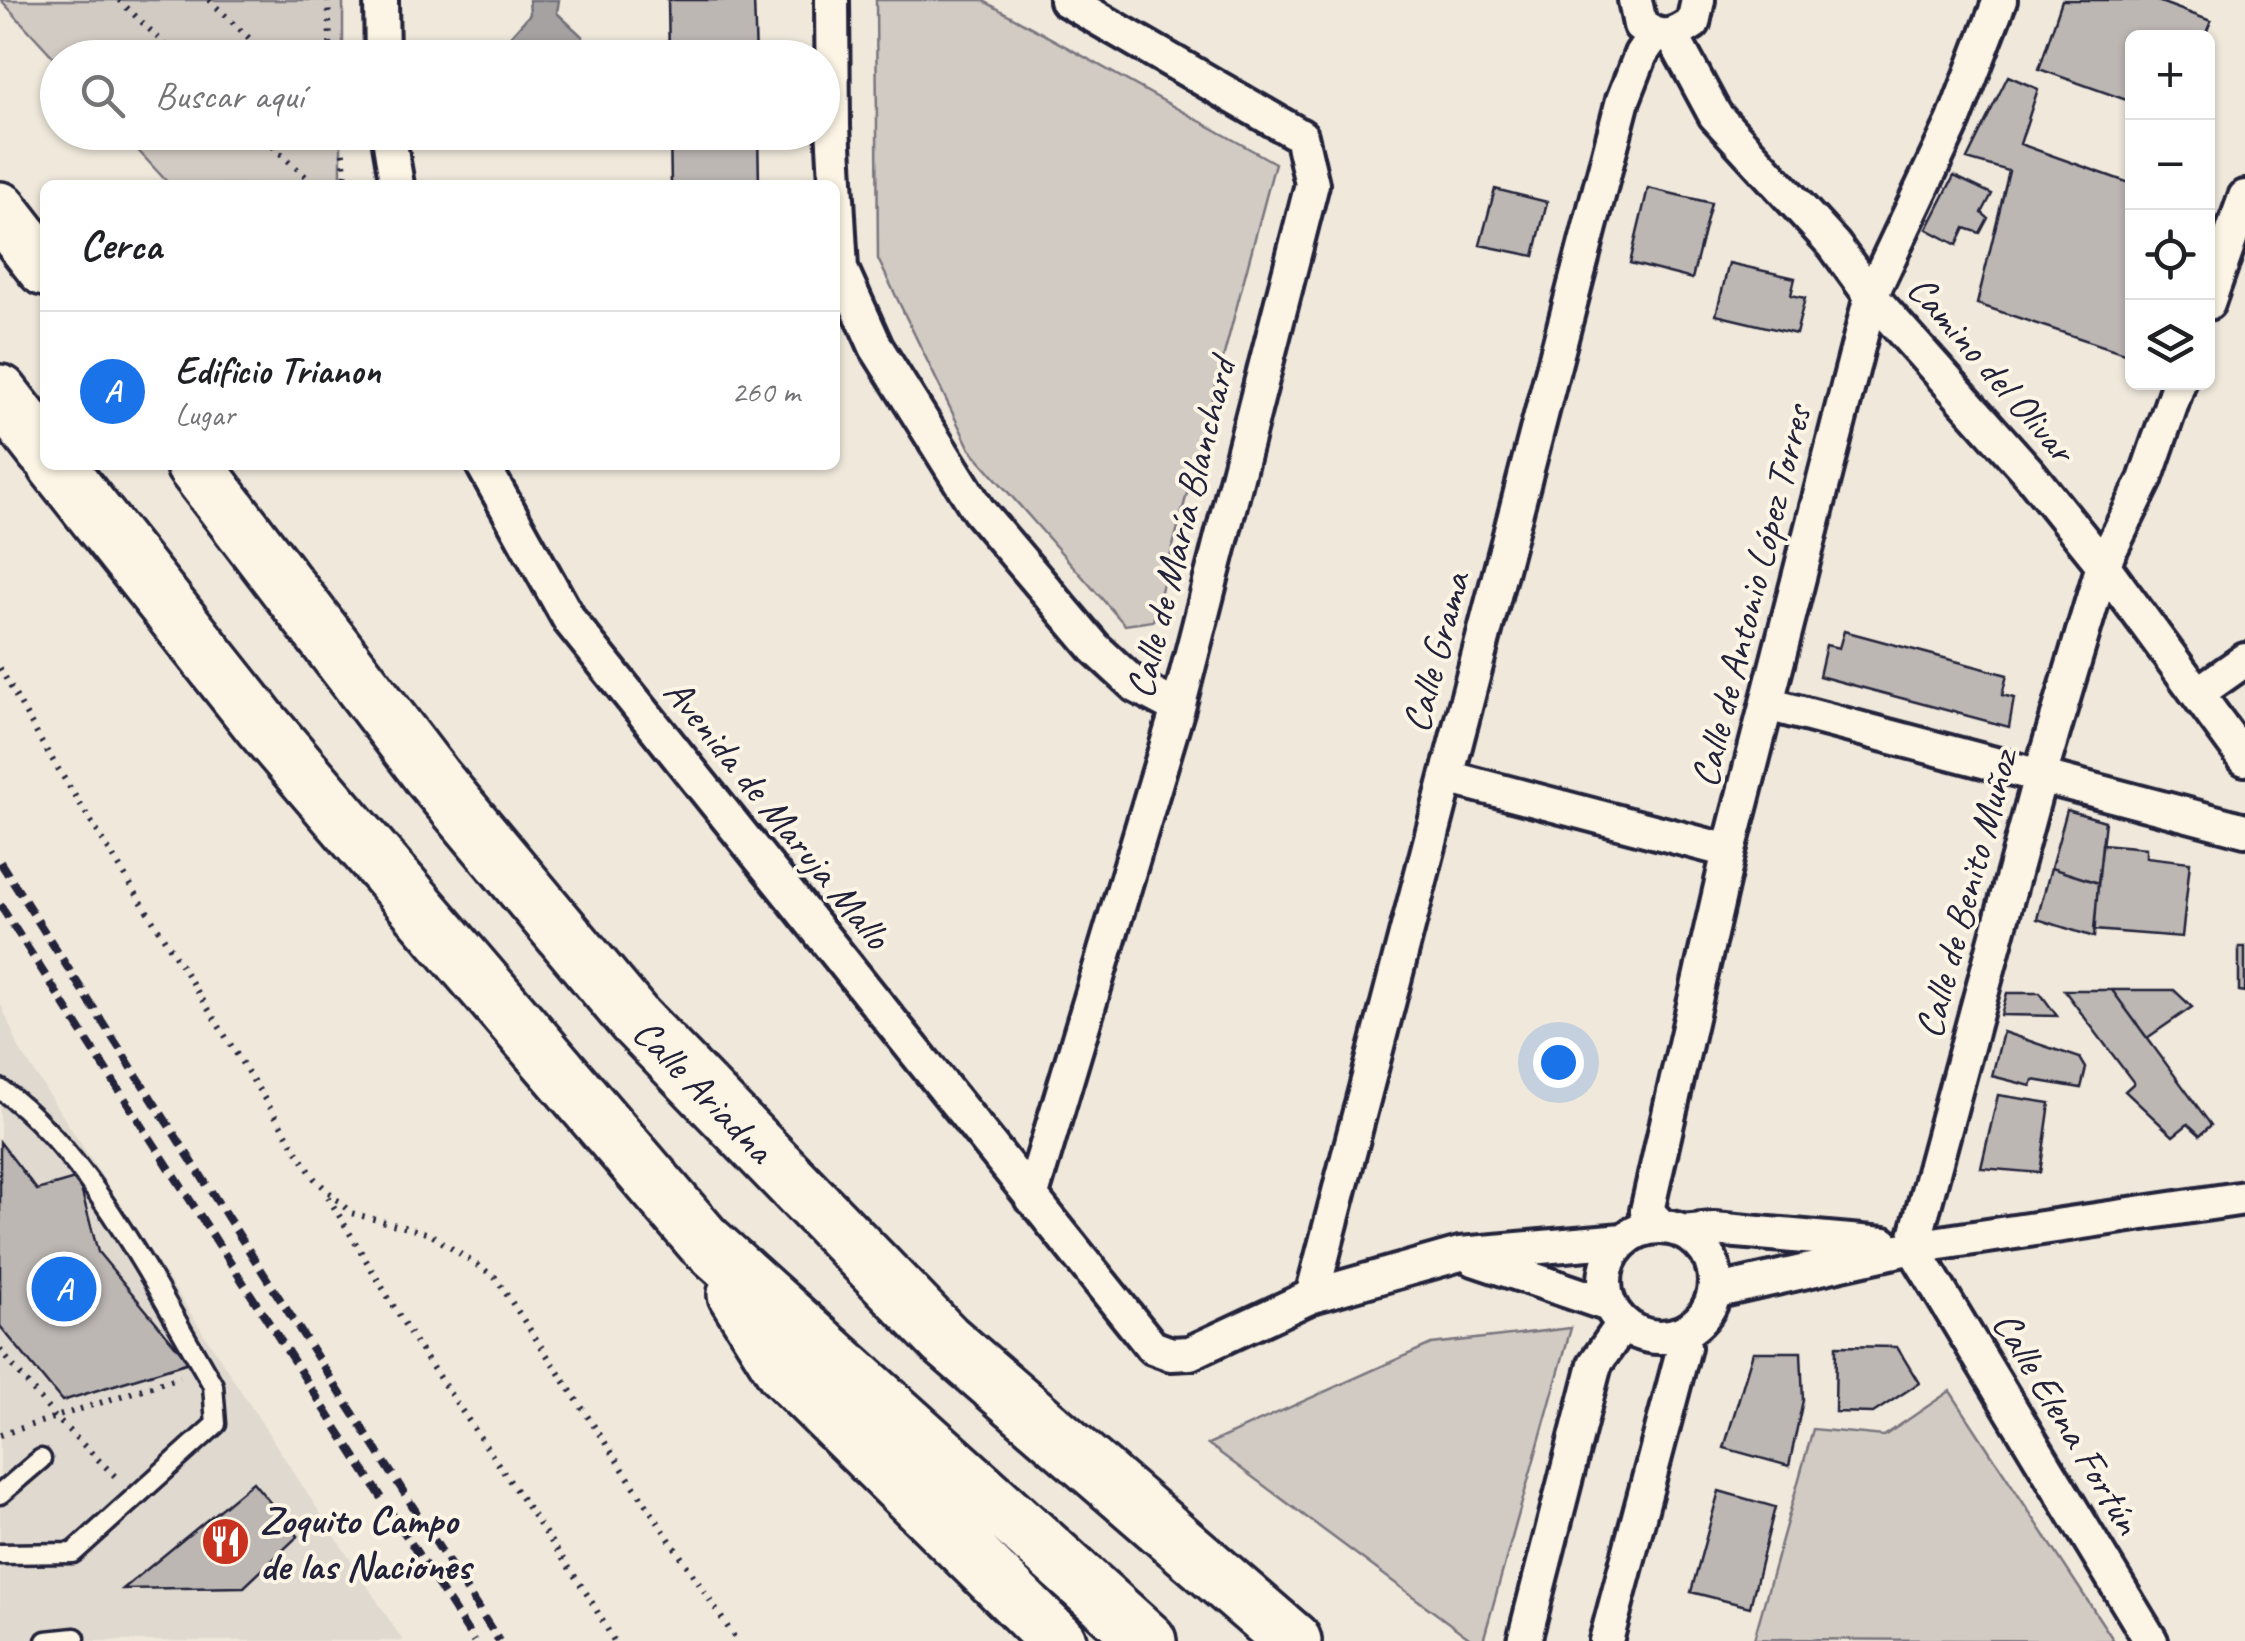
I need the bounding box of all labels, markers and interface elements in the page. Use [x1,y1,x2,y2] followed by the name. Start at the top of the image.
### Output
[2125,30,2215,390] map controls
[2125,30,2215,120] button: +
[40,40,840,150] search box
[75,68,130,123] icon: search
[155,72,304,119] text: Buscar aquí
[2125,120,2215,210] button: −
[2125,210,2215,300] button: locate
[80,219,162,272] text: Cerca
[1896,265,2088,475] street label: Camino del Olivar
[2125,300,2215,390] button: layers
[175,347,380,394] text: Edificio Trianon
[1115,348,1249,703] street label: Calle de María Blanchard
[104,371,121,412] text: A
[731,371,800,412] text: 260 m
[175,394,235,435] text: Lugar
[1679,397,1823,792] street label: Calle de Antonio López Torres
[1391,565,1482,738] street label: Calle Grama
[653,668,903,960] street label: Avenida de Maruja Mallo
[1904,741,2029,1043] street label: Calle de Benito Muñoz
[622,1008,786,1176] street label: Calle Ariadna
[1533,1037,1584,1088] your location
[32,1252,96,1326] pin: A
[1981,1302,2154,1544] street label: Calle Elena Fortún
[260,1495,474,1591] place label: Zoquito Campo de las Naciones
[199,1516,251,1568] restaurant icon: Zoquito Campo de las Naciones

